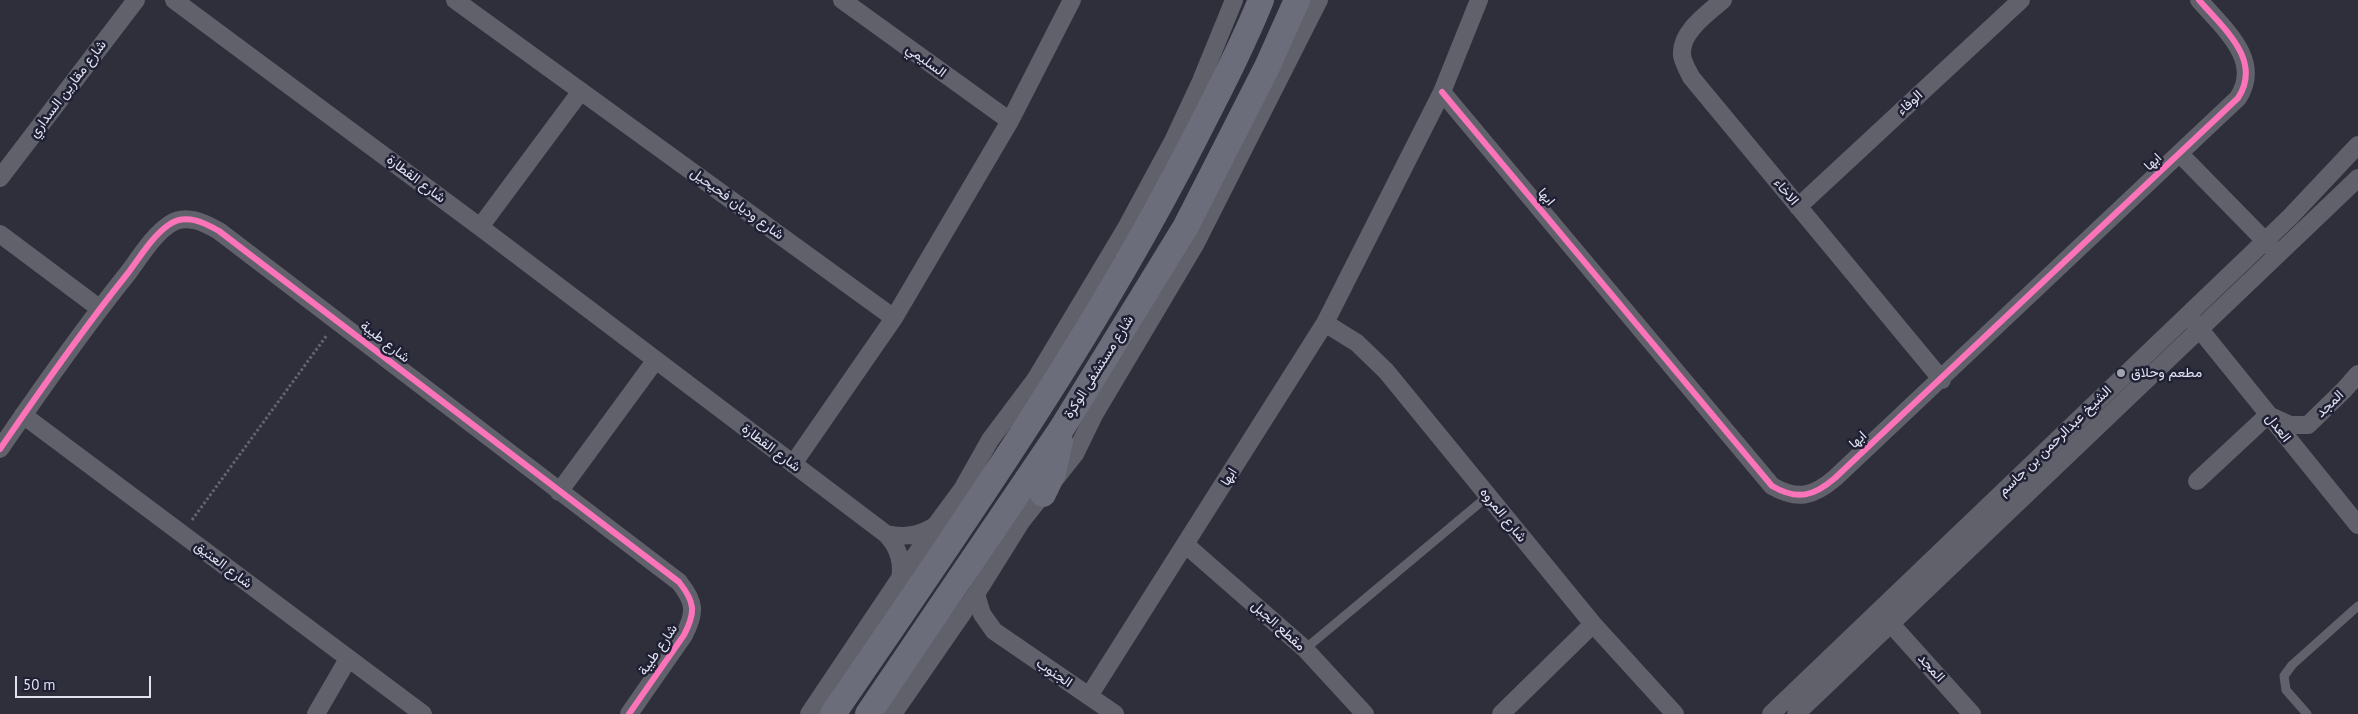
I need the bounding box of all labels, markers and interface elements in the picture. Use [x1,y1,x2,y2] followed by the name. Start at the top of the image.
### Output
[26,37,110,141] street label: شارع مقارين السداري
[902,41,950,81] street label: السليمي
[1894,87,1926,119] street label: الوفاء
[2141,150,2165,174] street label: ابها
[383,151,449,207] street label: شارع القطارة
[687,164,787,244] street label: شارع وديان فحيحيل
[1770,175,1802,209] street label: الاخاء
[1534,185,1558,209] street label: ابها
[1061,312,1137,422] street label: شارع مستشفى الوكرة
[357,317,413,367] street label: شارع طيبة
[2131,365,2202,381] place label: مطعم وحلاق
[2115,367,2127,379] marker: مطعم وحلاق
[1995,382,2115,500] street label: الشيخ عبدالرحمن بن جاسم
[2313,387,2347,421] street label: المجد
[2262,410,2294,446] street label: العدل
[738,420,804,476] street label: شارع القطارة
[1846,428,1870,452] street label: ابها
[1217,465,1241,489] street label: ابها
[1476,484,1530,546] street label: شارع المروه
[191,538,255,592] street label: شارع العتيق
[1247,597,1309,655] street label: مقطع الجبل
[635,621,681,679] street label: شارع طيبة
[1914,650,1948,686] street label: المجد
[1033,655,1075,691] street label: الجنوب
[18,666,154,698] scale bar
[23,675,56,694] text: 50 m

